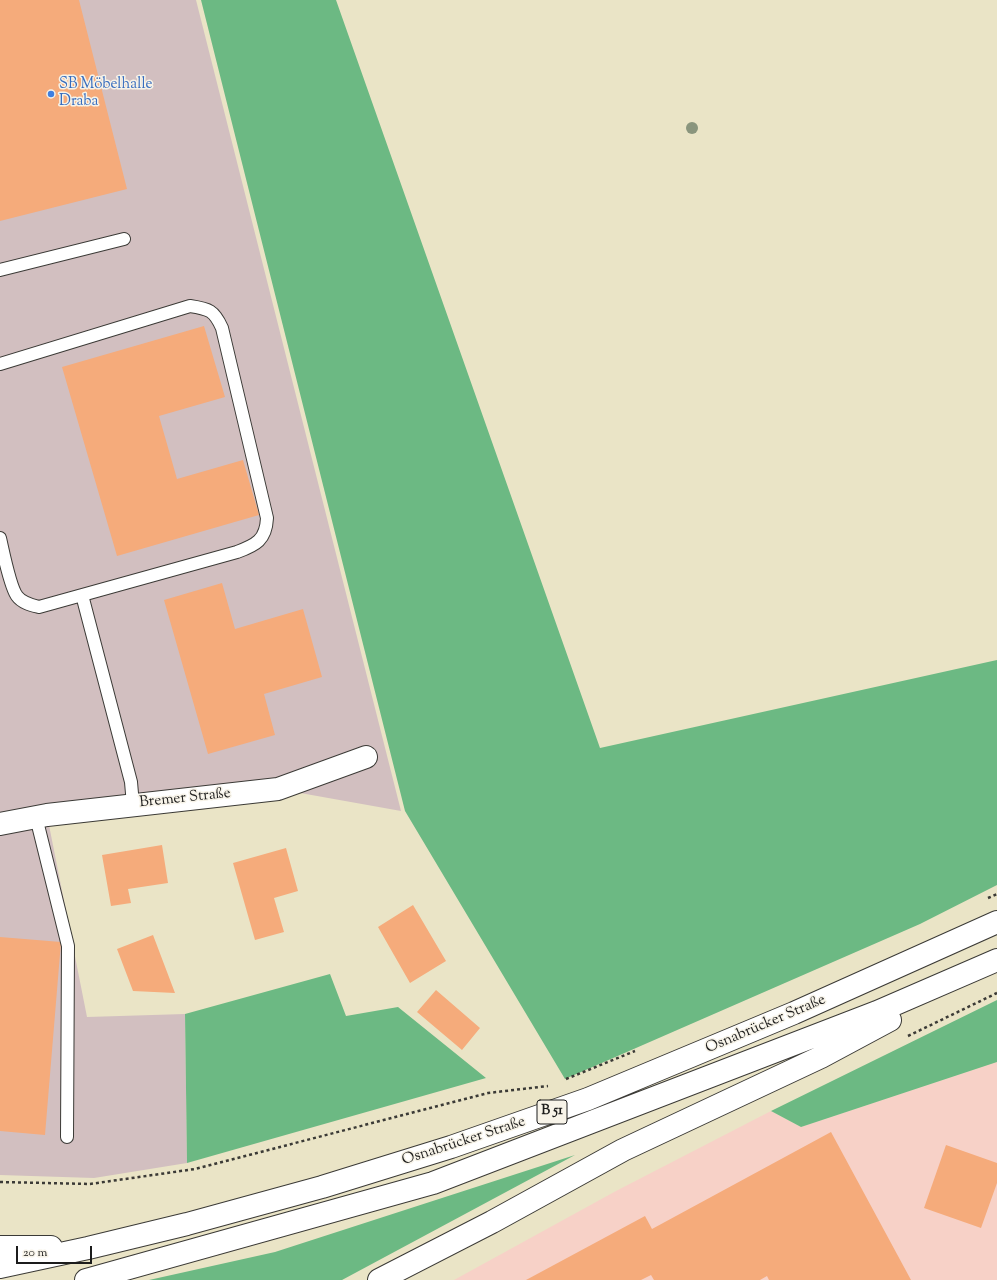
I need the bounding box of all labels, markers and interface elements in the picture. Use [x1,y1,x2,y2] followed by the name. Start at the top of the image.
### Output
[59,76,152,111] place label: SB Möbelhalle Draba
[46,89,56,99] marker: SB Möbelhalle Draba
[138,785,232,813] street label: Bremer Straße
[703,992,829,1058] street label: Osnabrücker Straße
[537,1100,567,1124] road number: B 51
[400,1114,528,1170] street label: Osnabrücker Straße
[18,1238,94,1264] scale bar
[23,1244,47,1262] text: 20 m

